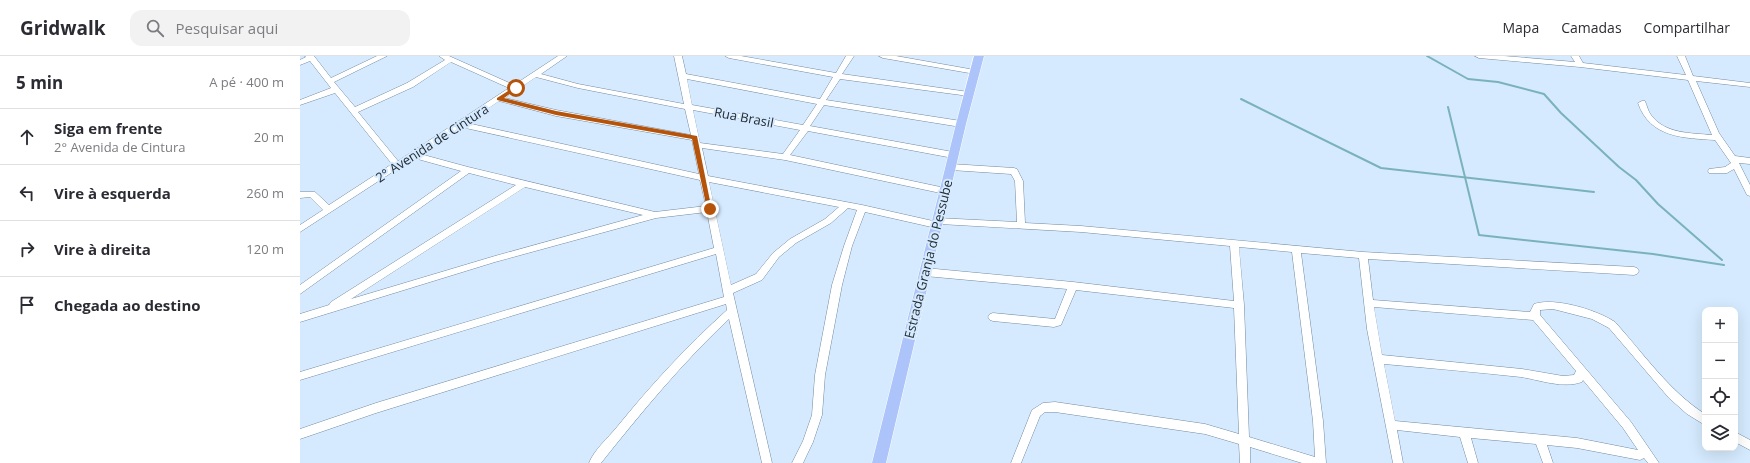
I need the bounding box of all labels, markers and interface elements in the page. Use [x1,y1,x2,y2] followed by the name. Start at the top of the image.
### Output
[130,10,410,46] search box
[20,15,106,41] text: Gridwalk
[144,17,166,39] icon: search
[176,18,278,38] text: Pesquisar aqui
[1503,18,1539,37] text: Mapa
[1561,18,1622,37] text: Camadas
[1644,18,1730,37] text: Compartilhar
[16,71,63,94] text: 5 min
[209,73,284,91] text: A pé · 400 m
[507,79,525,97] route start
[372,100,492,186] street label: 2° Avenida de Cintura
[713,102,775,132] street label: Rua Brasil
[54,118,162,138] text: Siga em frente
[16,126,38,148] icon: ahead
[254,128,284,146] text: 20 m
[54,138,185,156] text: 2° Avenida de Cintura
[900,178,956,340] street label: Estrada Granja do Pessube
[16,182,38,204] icon: left
[54,183,171,203] text: Vire à esquerda
[246,184,284,202] text: 260 m
[701,200,719,218] route end
[16,238,38,260] icon: right
[54,239,151,259] text: Vire à direita
[246,240,284,258] text: 120 m
[16,294,38,316] icon: arrive
[54,295,201,315] text: Chegada ao destino
[1702,307,1738,451] map controls
[1702,307,1738,343] button: +
[1702,343,1738,379] button: −
[1702,379,1738,415] button: locate
[1702,415,1738,451] button: layers

